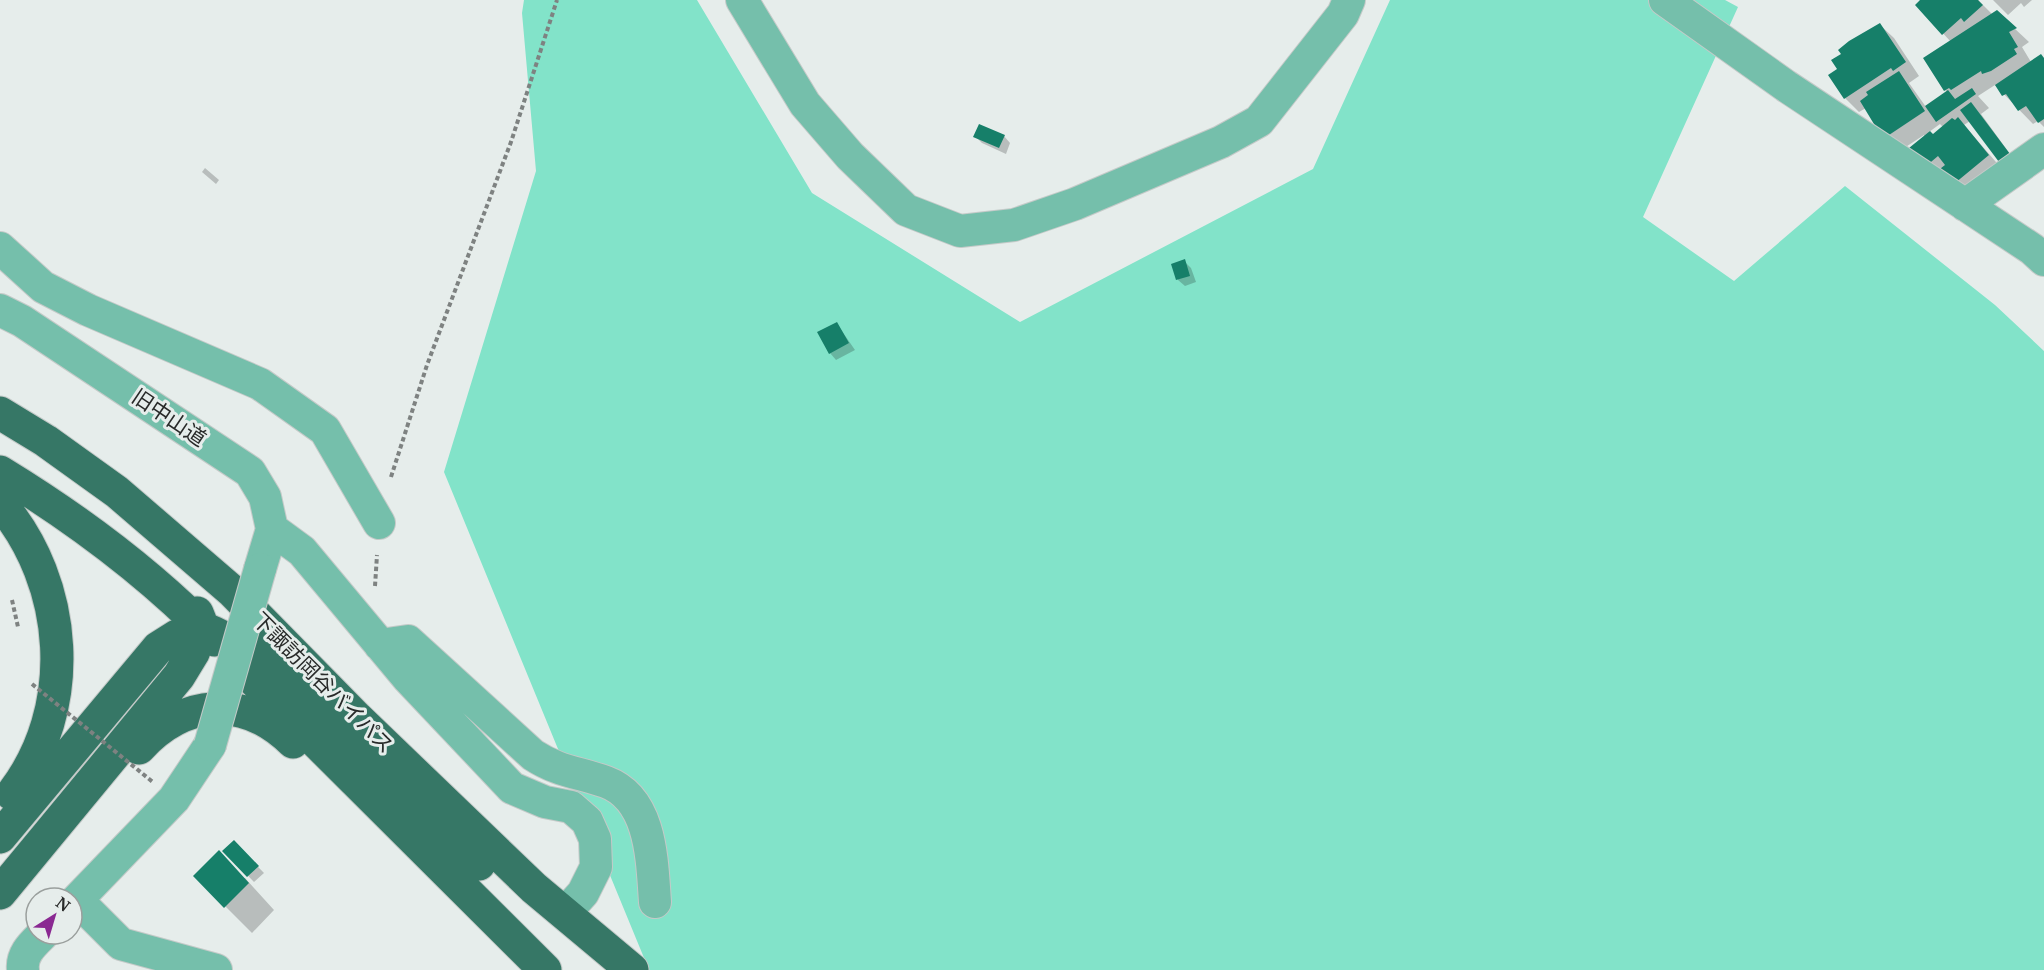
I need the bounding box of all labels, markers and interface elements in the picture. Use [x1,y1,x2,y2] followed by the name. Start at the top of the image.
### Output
[127,382,212,452] street label: 旧中山道
[247,606,400,759] street label: 下諏訪岡谷バイパス
[24,886,84,946] north arrow
[51,891,75,917] text: N

